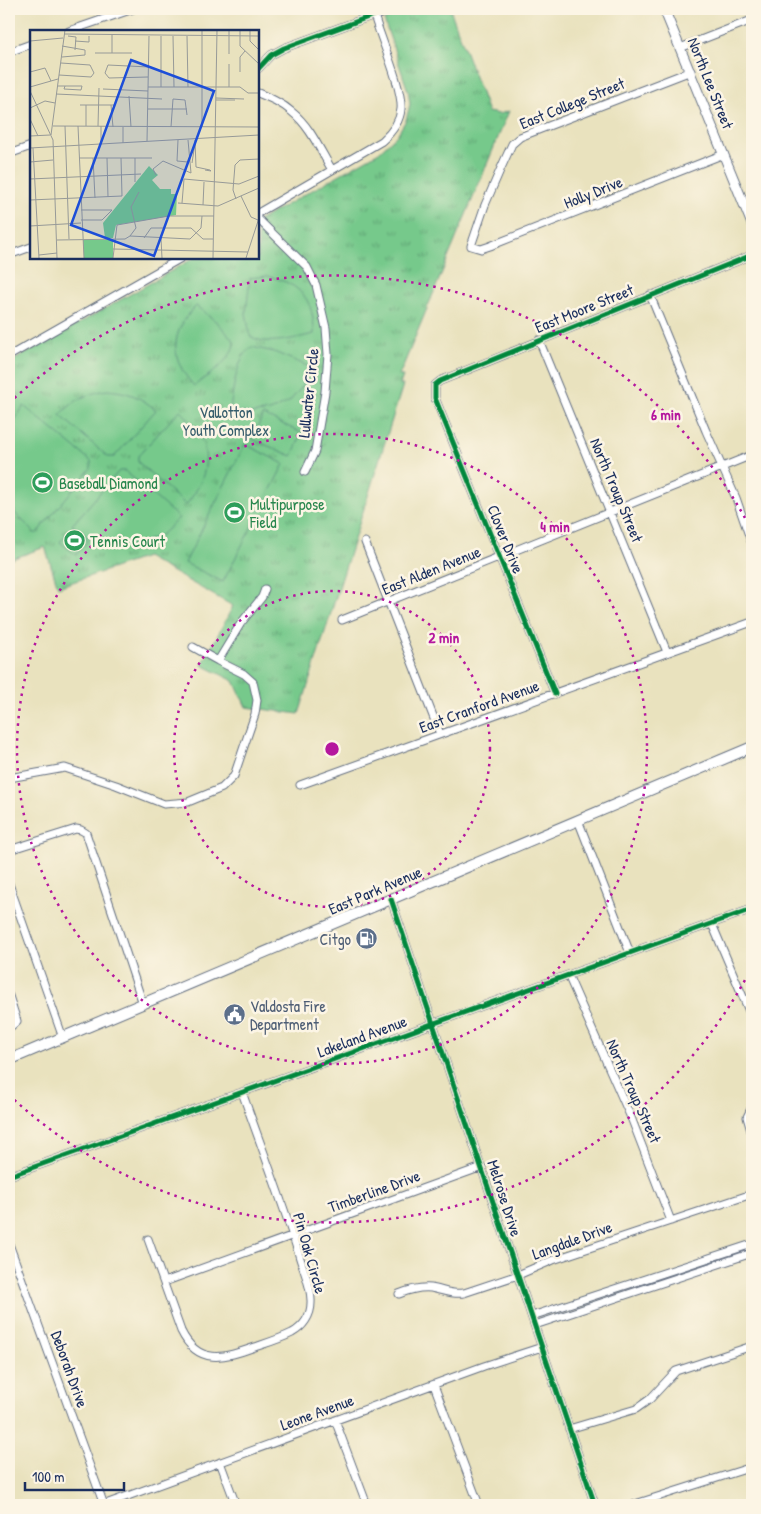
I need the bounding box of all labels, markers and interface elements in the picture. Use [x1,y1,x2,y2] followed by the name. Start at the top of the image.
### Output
[30,30,259,259] inset map
[683,34,739,132] street label: North Lee Street
[516,72,628,134] street label: East College Street
[560,170,626,214] street label: Holly Drive
[531,278,637,338] street label: East Moore Street
[292,346,324,439] street label: Lullwater Circle
[183,401,269,441] park label: Vallotton Youth Complex
[651,404,681,425] text: 6 min
[585,434,649,546] street label: North Troup Street
[31,471,55,495] sports icon: Baseball Diamond
[59,472,158,494] place label: Baseball Diamond
[249,493,325,533] place label: Multipurpose Field
[222,501,246,525] sports icon: Multipurpose Field
[482,501,530,577] street label: Clover Drive
[540,516,570,537] text: 4 min
[62,529,86,553] sports icon: Tennis Court
[90,530,166,552] place label: Tennis Court
[378,540,484,600] street label: East Alden Avenue
[429,627,460,648] text: 2 min
[416,674,543,738] street label: East Cranford Avenue
[323,740,341,758] centre of rings
[325,860,426,920] street label: East Park Avenue
[355,927,379,951] fuel station icon: Citgo
[320,928,352,950] place label: Citgo
[250,995,327,1035] place label: Valdosta Fire Department
[222,1003,246,1027] public building icon: Valdosta Fire Department
[314,1009,410,1062] street label: Lakeland Avenue
[601,1036,667,1147] street label: North Troup Street
[482,1157,528,1240] street label: Melrose Drive
[325,1164,424,1218] street label: Timberline Drive
[288,1210,332,1297] street label: Pin Oak Circle
[529,1215,616,1265] street label: Langdale Drive
[46,1328,94,1411] street label: Deborah Drive
[277,1388,357,1435] street label: Leone Avenue
[25,1459,124,1491] scale bar
[32,1466,65,1487] text: 100 m

